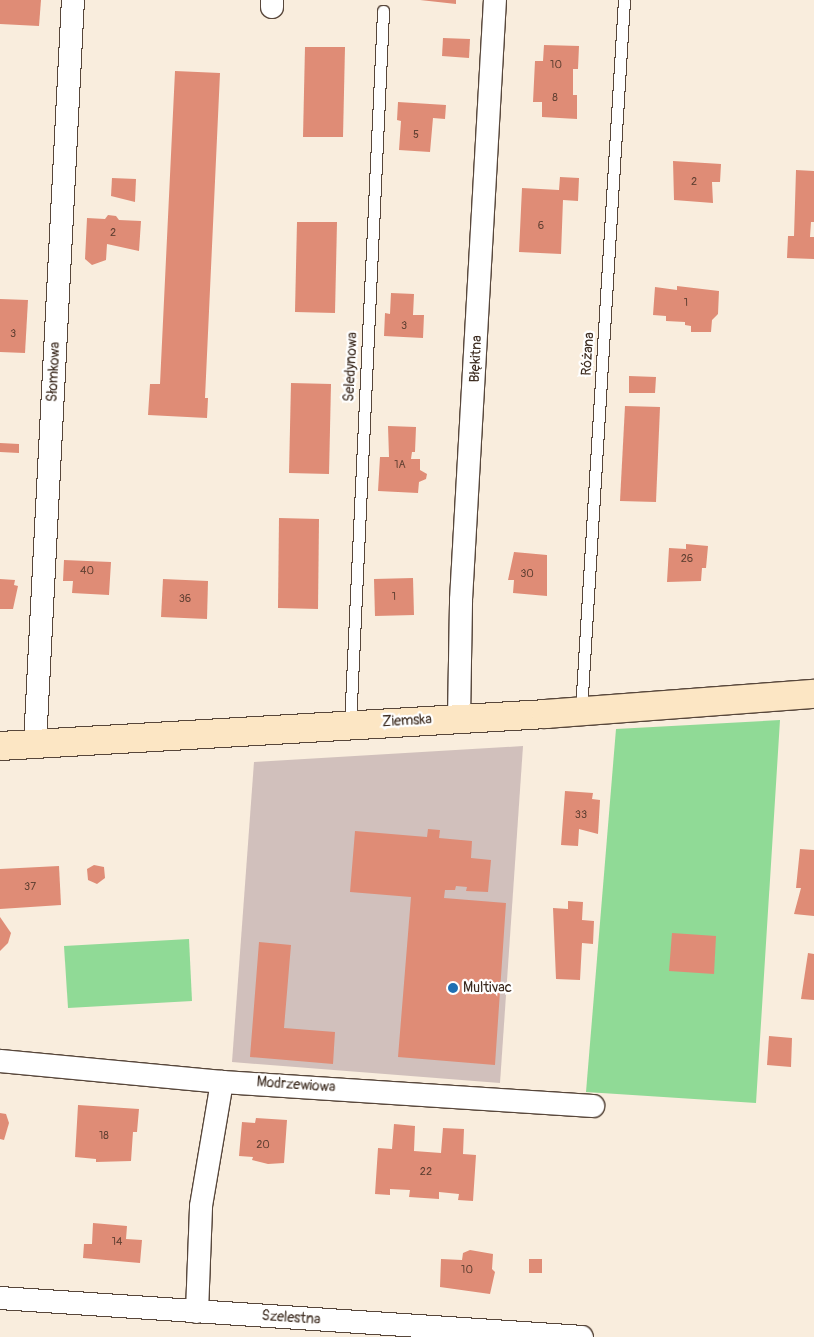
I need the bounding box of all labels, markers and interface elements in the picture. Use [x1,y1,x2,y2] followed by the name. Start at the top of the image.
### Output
[550,58,562,72] house number: 10
[552,91,558,105] house number: 8
[413,128,419,142] house number: 5
[691,175,697,189] house number: 2
[538,219,544,233] house number: 6
[110,226,116,240] house number: 2
[684,296,688,310] house number: 1
[401,319,407,333] house number: 3
[10,327,16,341] house number: 3
[341,332,361,402] street label: Seledynowa
[578,332,598,376] street label: Różana
[466,335,486,383] street label: Błękitna
[44,341,64,403] street label: Słomkowa
[394,458,406,472] house number: 1A
[681,552,693,566] house number: 26
[80,564,94,578] house number: 40
[520,567,534,581] house number: 30
[392,590,396,604] house number: 1
[179,592,191,606] house number: 36
[382,711,432,731] street label: Ziemska
[575,808,587,822] house number: 33
[24,880,36,894] house number: 37
[463,980,512,996] place label: Multivac
[447,982,459,994] marker: Multivac
[256,1074,336,1096] street label: Modrzewiowa
[99,1129,109,1143] house number: 18
[256,1138,270,1152] house number: 20
[420,1165,432,1179] house number: 22
[112,1235,122,1249] house number: 14
[461,1263,473,1277] house number: 10
[261,1308,321,1328] street label: Szelestna

